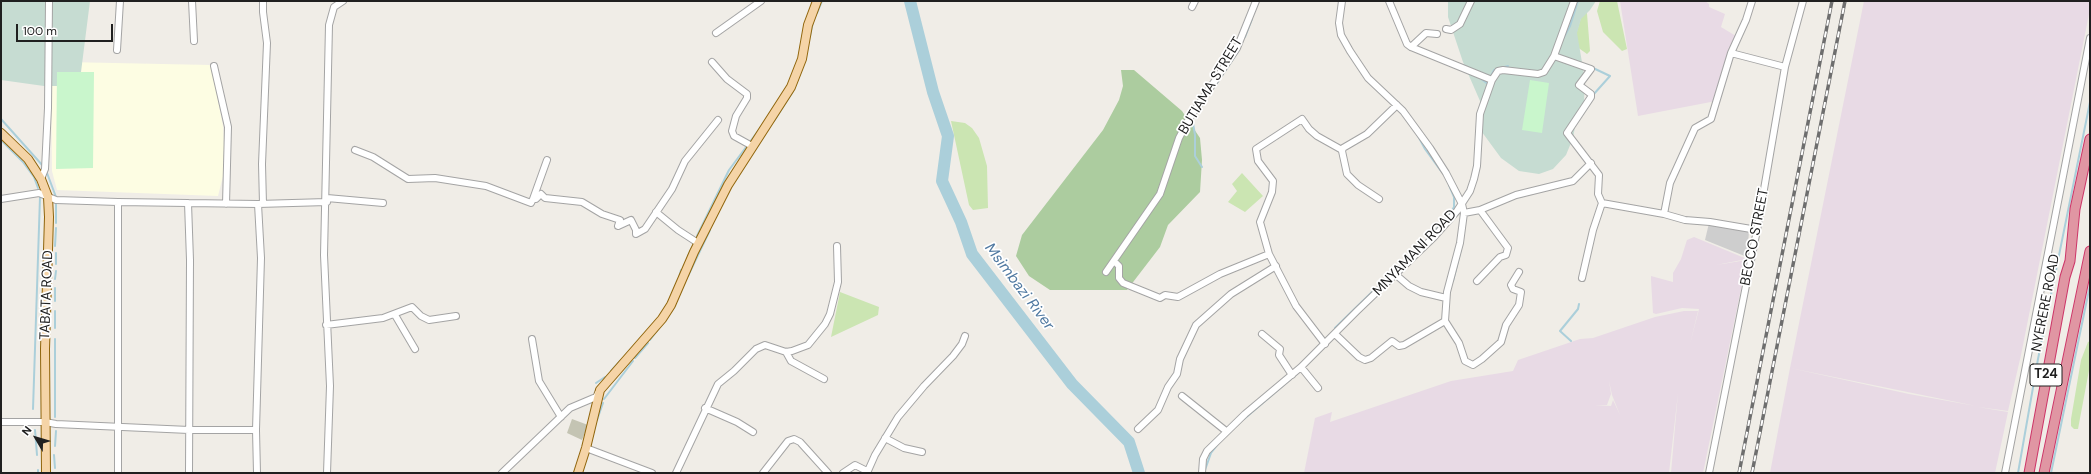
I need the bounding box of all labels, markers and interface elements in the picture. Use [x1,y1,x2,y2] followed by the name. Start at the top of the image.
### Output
[18,16,115,42] scale bar
[23,23,57,39] text: 100 m
[1175,34,1247,138] street label: BUTIAMA STREET
[1737,187,1773,287] street label: BECCO STREET
[1370,207,1460,299] street label: MNYAMANI ROAD
[981,240,1057,334] water label: Msimbazi River
[37,250,57,340] street label: TABATA ROAD
[2028,253,2064,353] street label: NYERERE ROAD
[2030,364,2062,386] road number: T24
[16,418,56,458] north arrow
[19,423,35,438] text: N

